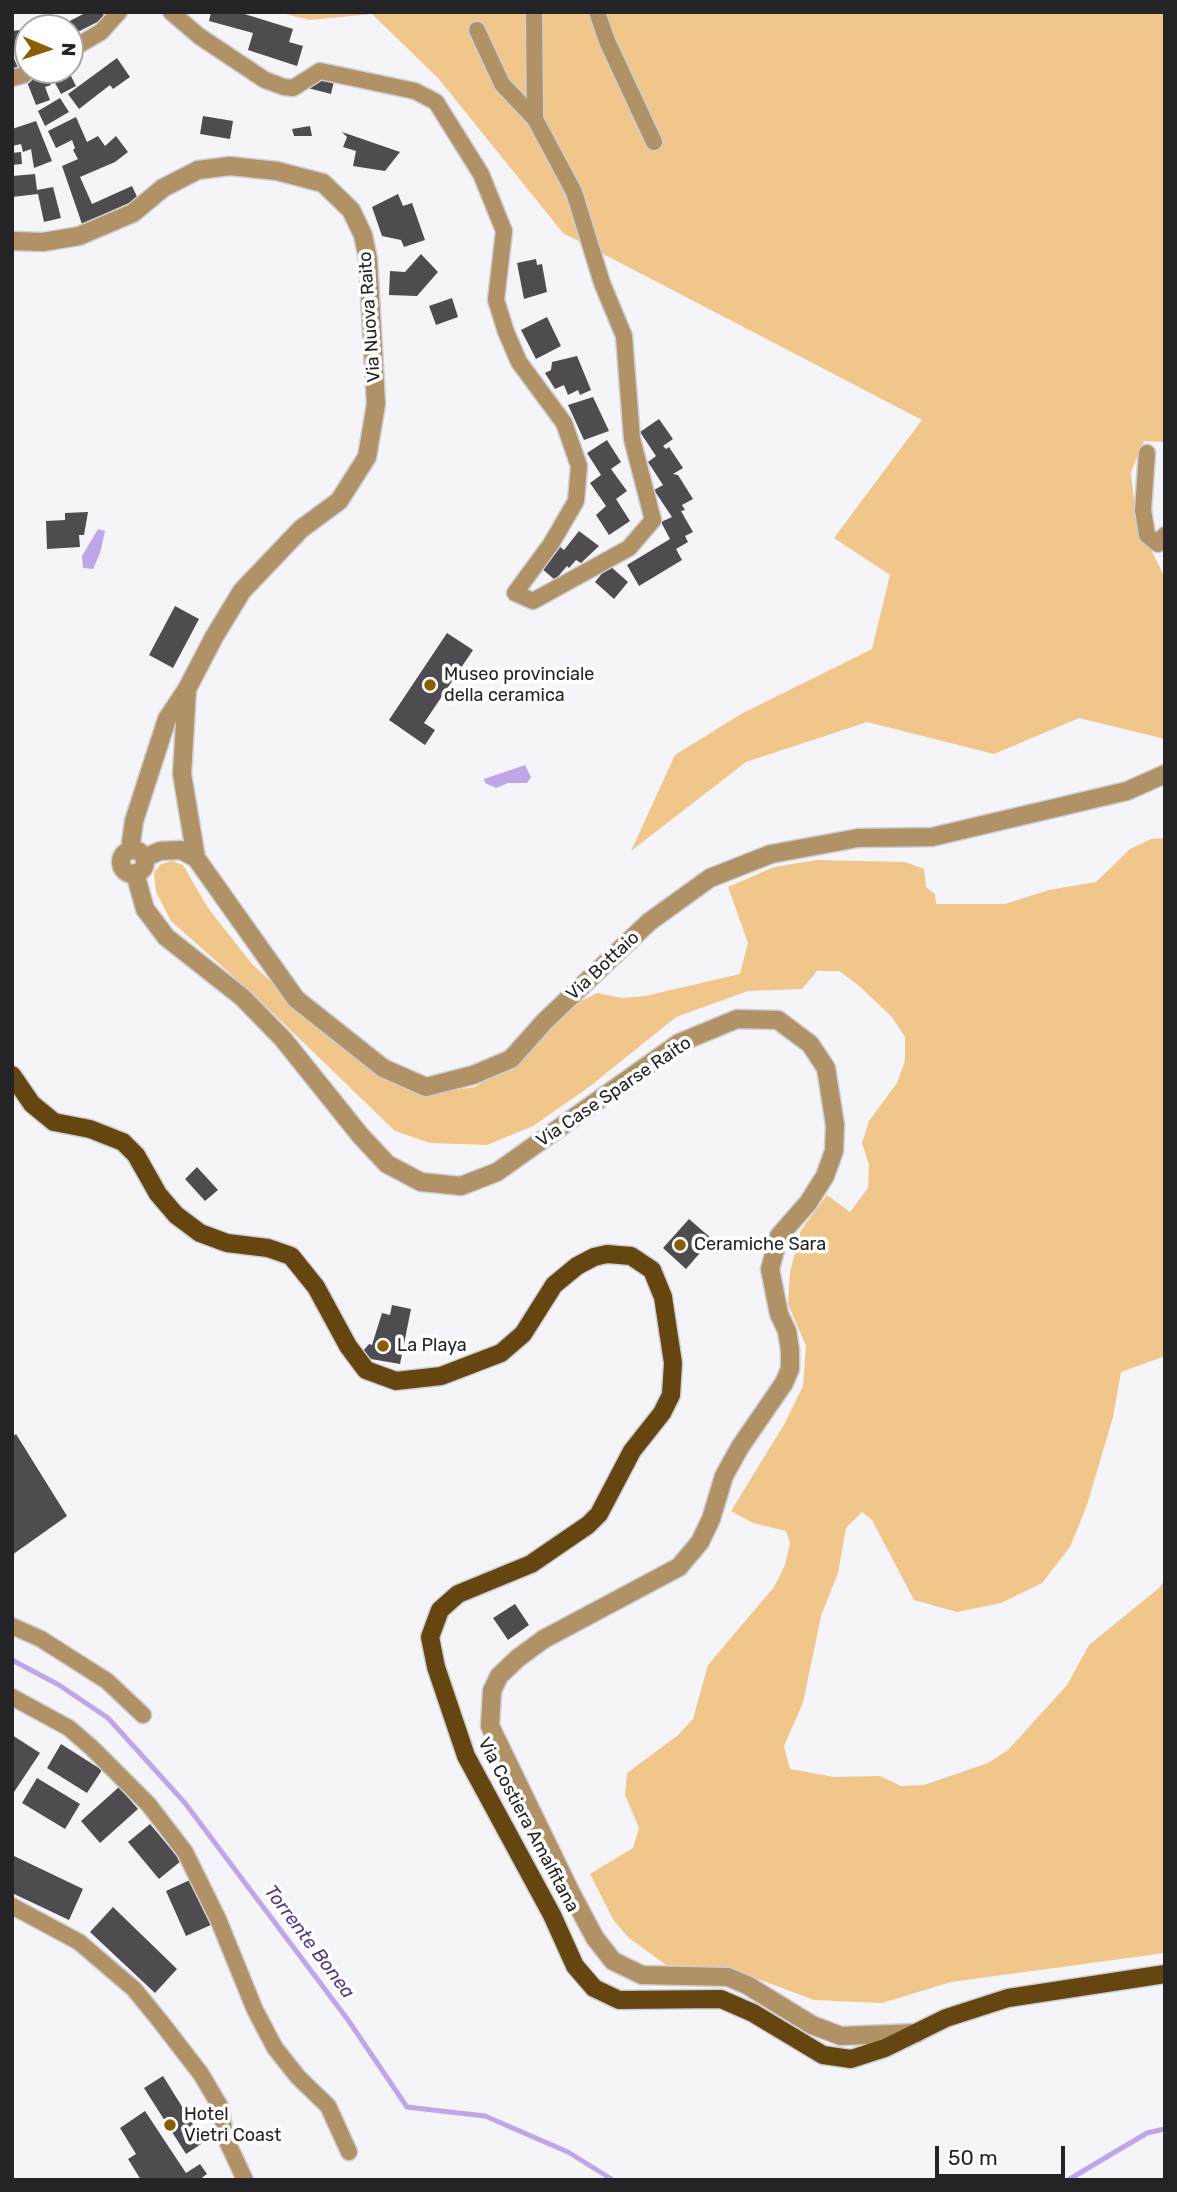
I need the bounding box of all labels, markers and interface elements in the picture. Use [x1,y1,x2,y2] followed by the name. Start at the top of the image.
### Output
[14,14,84,84] north arrow
[57,42,80,57] text: N
[355,251,385,383] street label: Via Nuova Raito
[444,664,594,706] place label: Museo provinciale della ceramica
[422,677,438,693] marker: Museo provinciale della ceramica
[562,927,644,1005] street label: Via Bottaio
[533,1032,695,1152] street label: Via Case Sparse Raito
[694,1234,826,1256] place label: Ceramiche Sara
[672,1237,688,1253] marker: Ceramiche Sara
[397,1335,467,1357] place label: La Playa
[375,1338,391,1354] marker: La Playa
[473,1734,583,1916] street label: Via Costiera Amalfitana
[259,1881,359,2003] water label: Torrente Bonea
[184,2104,281,2146] place label: Hotel Vietri Coast
[162,2117,178,2133] marker: Hotel Vietri Coast
[939,2132,1068,2176] scale bar
[948,2145,998,2170] text: 50 m

